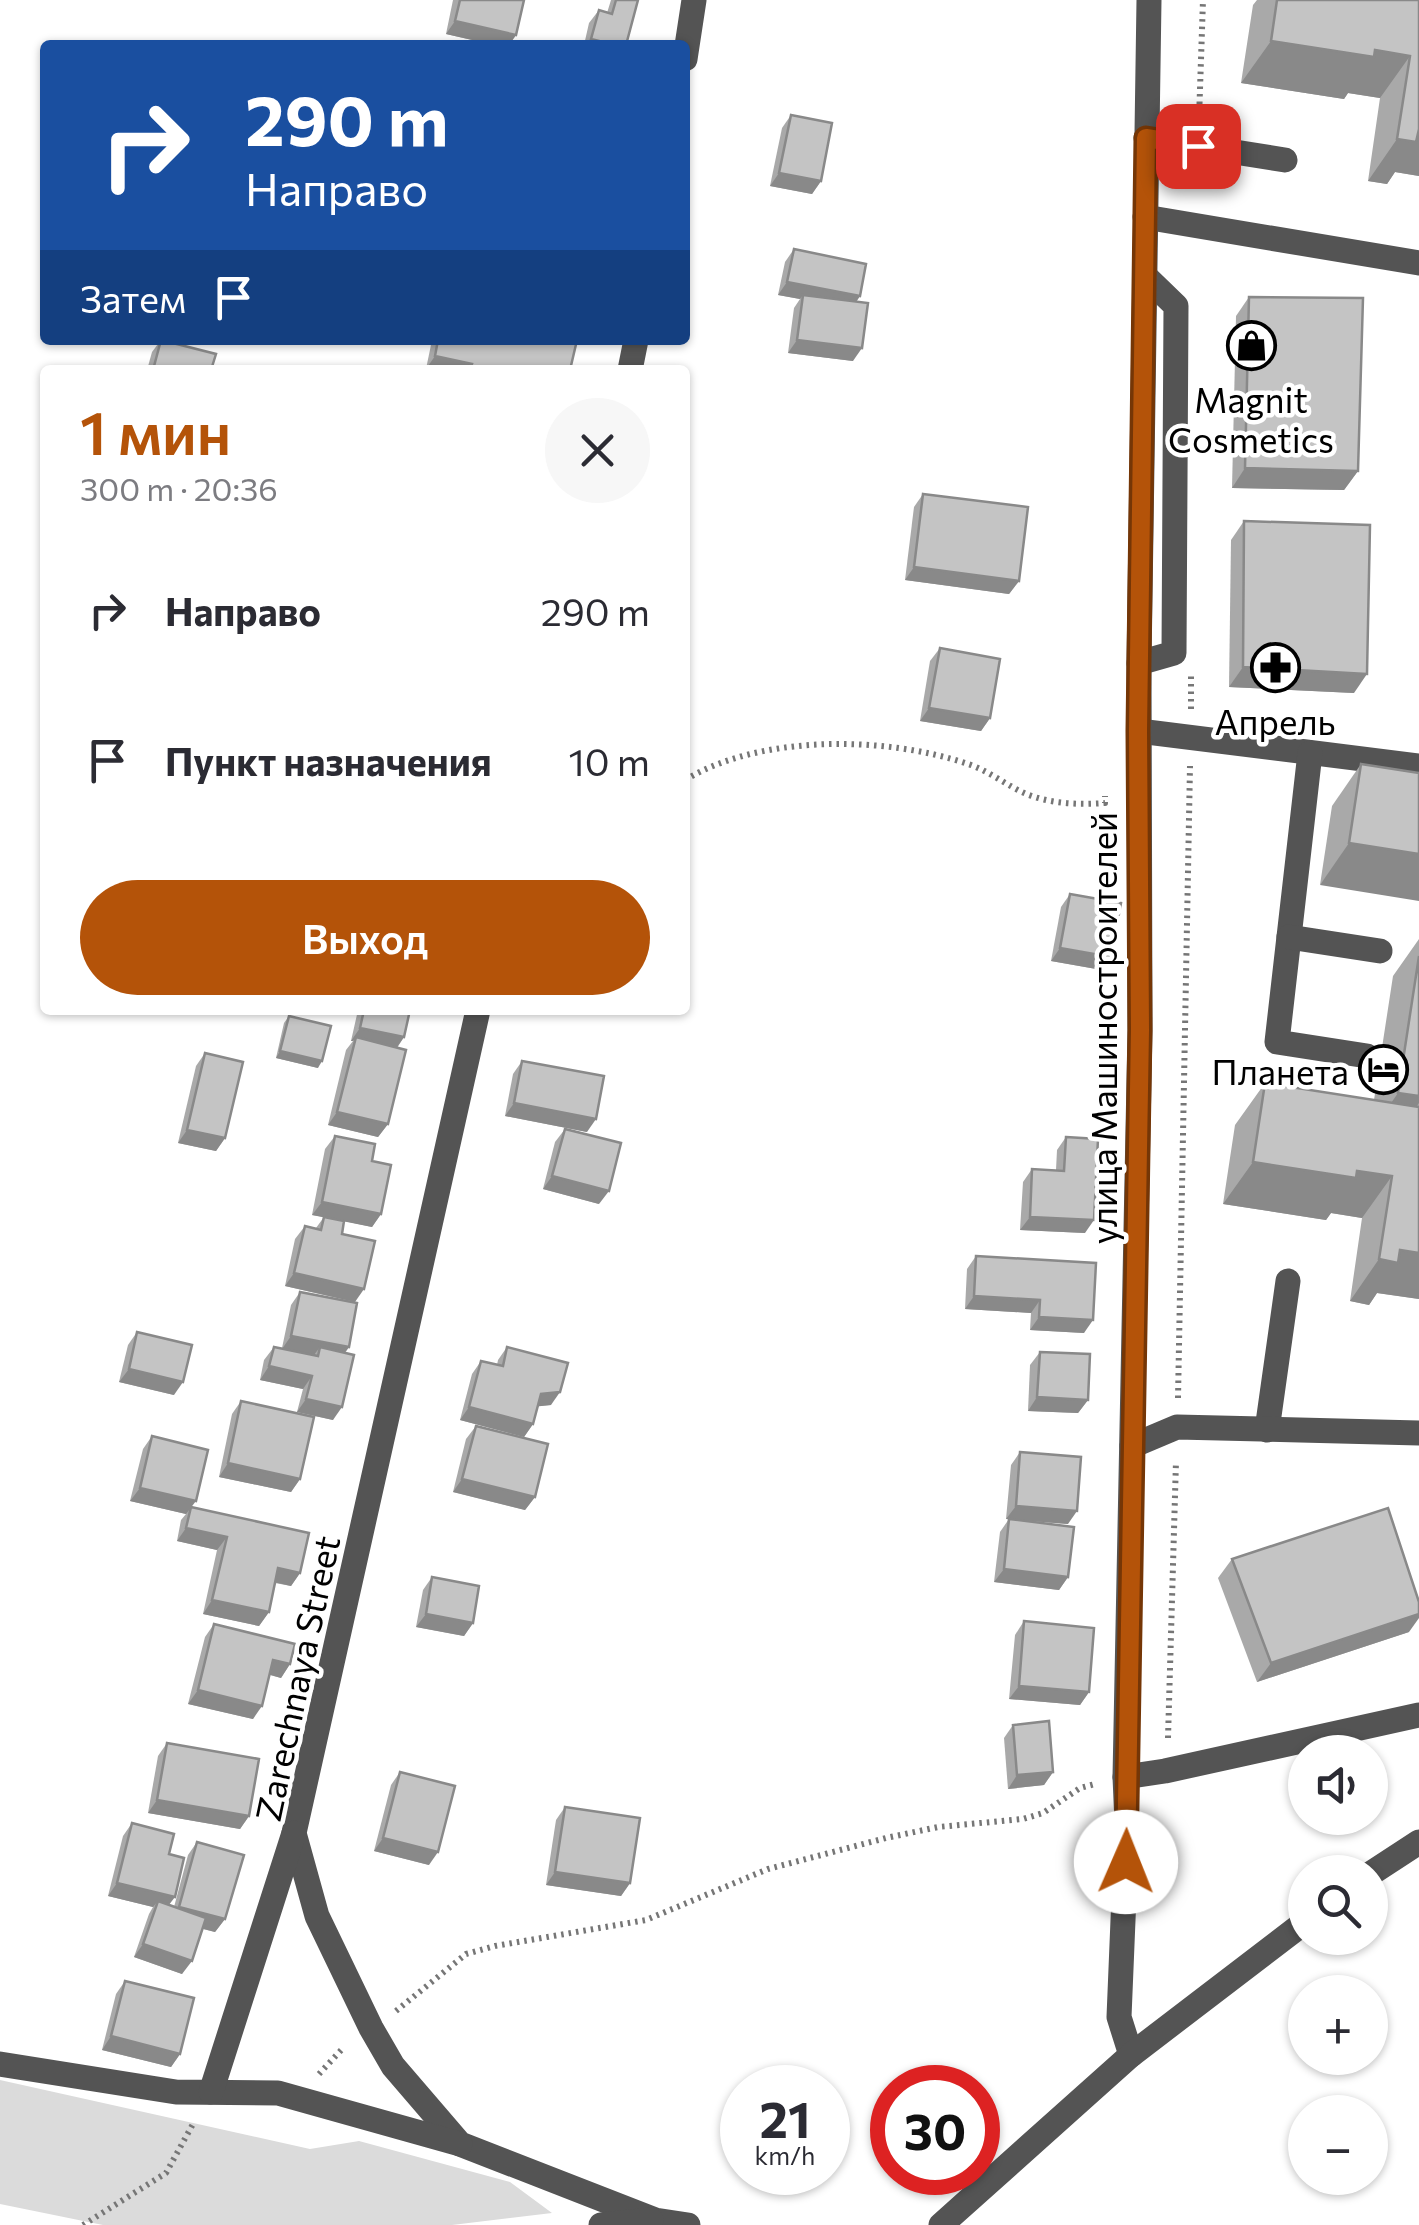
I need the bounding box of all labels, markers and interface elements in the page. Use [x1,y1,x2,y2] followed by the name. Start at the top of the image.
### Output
[245,75,449,160] text: 290 m
[80,80,210,210] icon: right
[1156,104,1241,189] pin
[1171,119,1226,174] icon: arrive
[245,160,428,215] text: Направо
[206,270,261,325] icon: arrive
[80,274,186,321] text: Затем
[1225,320,1277,372] shop icon: Magnit Cosmetics
[1168,377,1334,460] place label: Magnit Cosmetics
[80,394,231,467] text: 1 мин
[545,398,650,503] button: close
[80,468,278,508] text: 300 m · 20:36
[80,583,135,638] icon: right
[165,587,321,634] text: Направо
[541,587,650,634] text: 290 m
[1249,642,1301,694] pharmacy icon: Апрель
[1214,699,1336,742] place label: Апрель
[80,733,135,788] icon: arrive
[165,737,492,784] text: Пункт назначения
[569,737,650,784] text: 10 m
[1081,812,1124,1244] street label: улица Машиностроителей
[80,880,650,995] button: Выход
[1358,1044,1410,1096] hotel icon: Планета
[1212,1049,1349,1092] place label: Планета
[245,1531,347,1825] street label: Zarechnaya Street
[1288,1735,1388,2195] map controls
[1288,1735,1388,1835] button: sound
[1074,1810,1178,1914] position arrow
[1288,1855,1388,1955] button: search
[1288,1975,1388,2075] button: +
[870,2065,1000,2195] speed limit sign: 30
[759,2087,811,2148] text: 21
[1288,2095,1388,2195] button: −
[755,2140,815,2170] text: km/h

